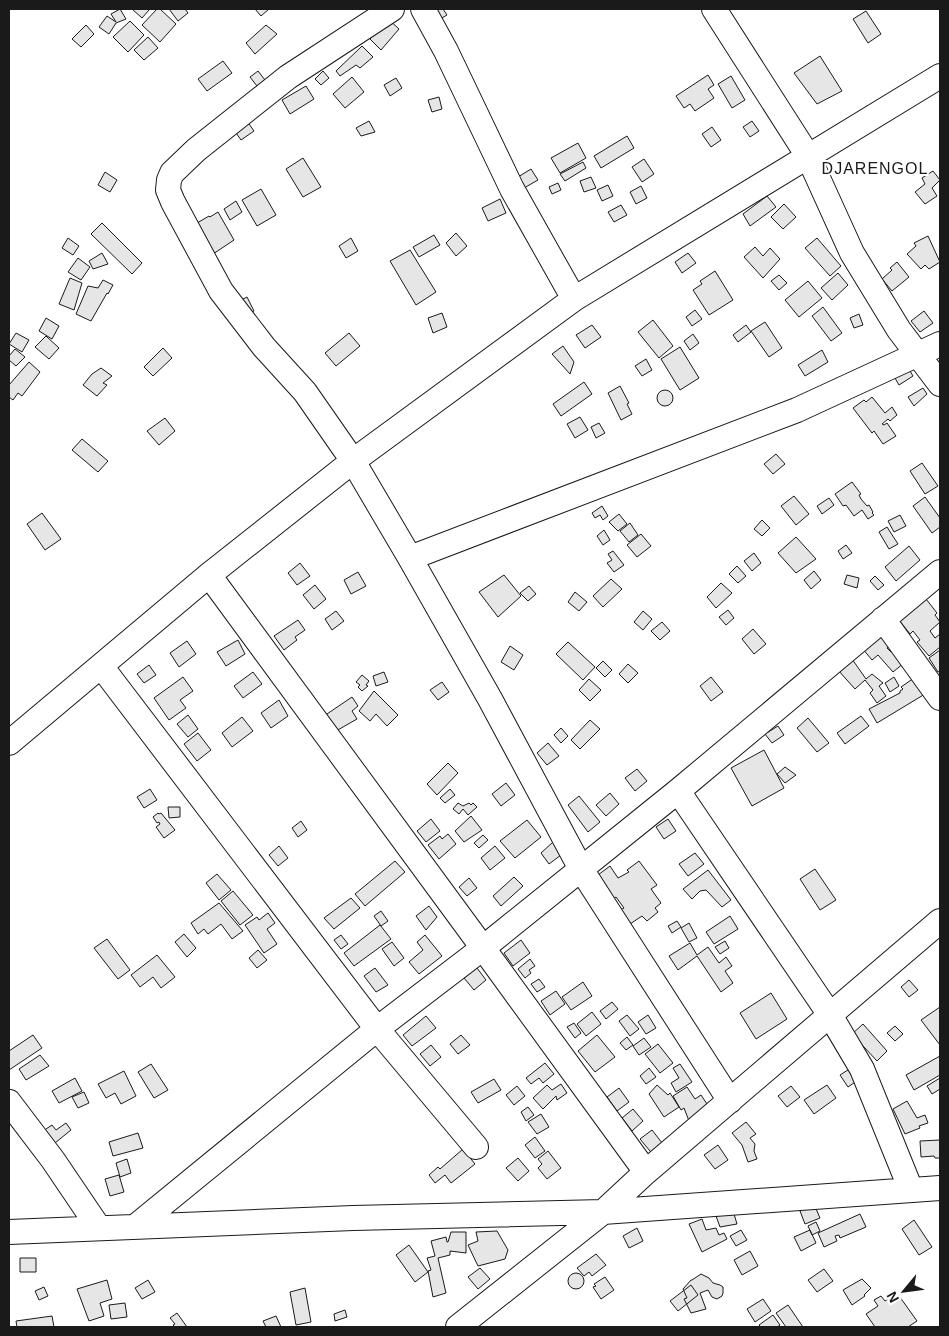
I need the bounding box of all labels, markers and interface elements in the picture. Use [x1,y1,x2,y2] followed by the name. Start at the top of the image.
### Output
[822,160,928,177] district label: DJARENGOL
[879,1266,929,1316] north arrow
[883,1289,902,1306] text: N

